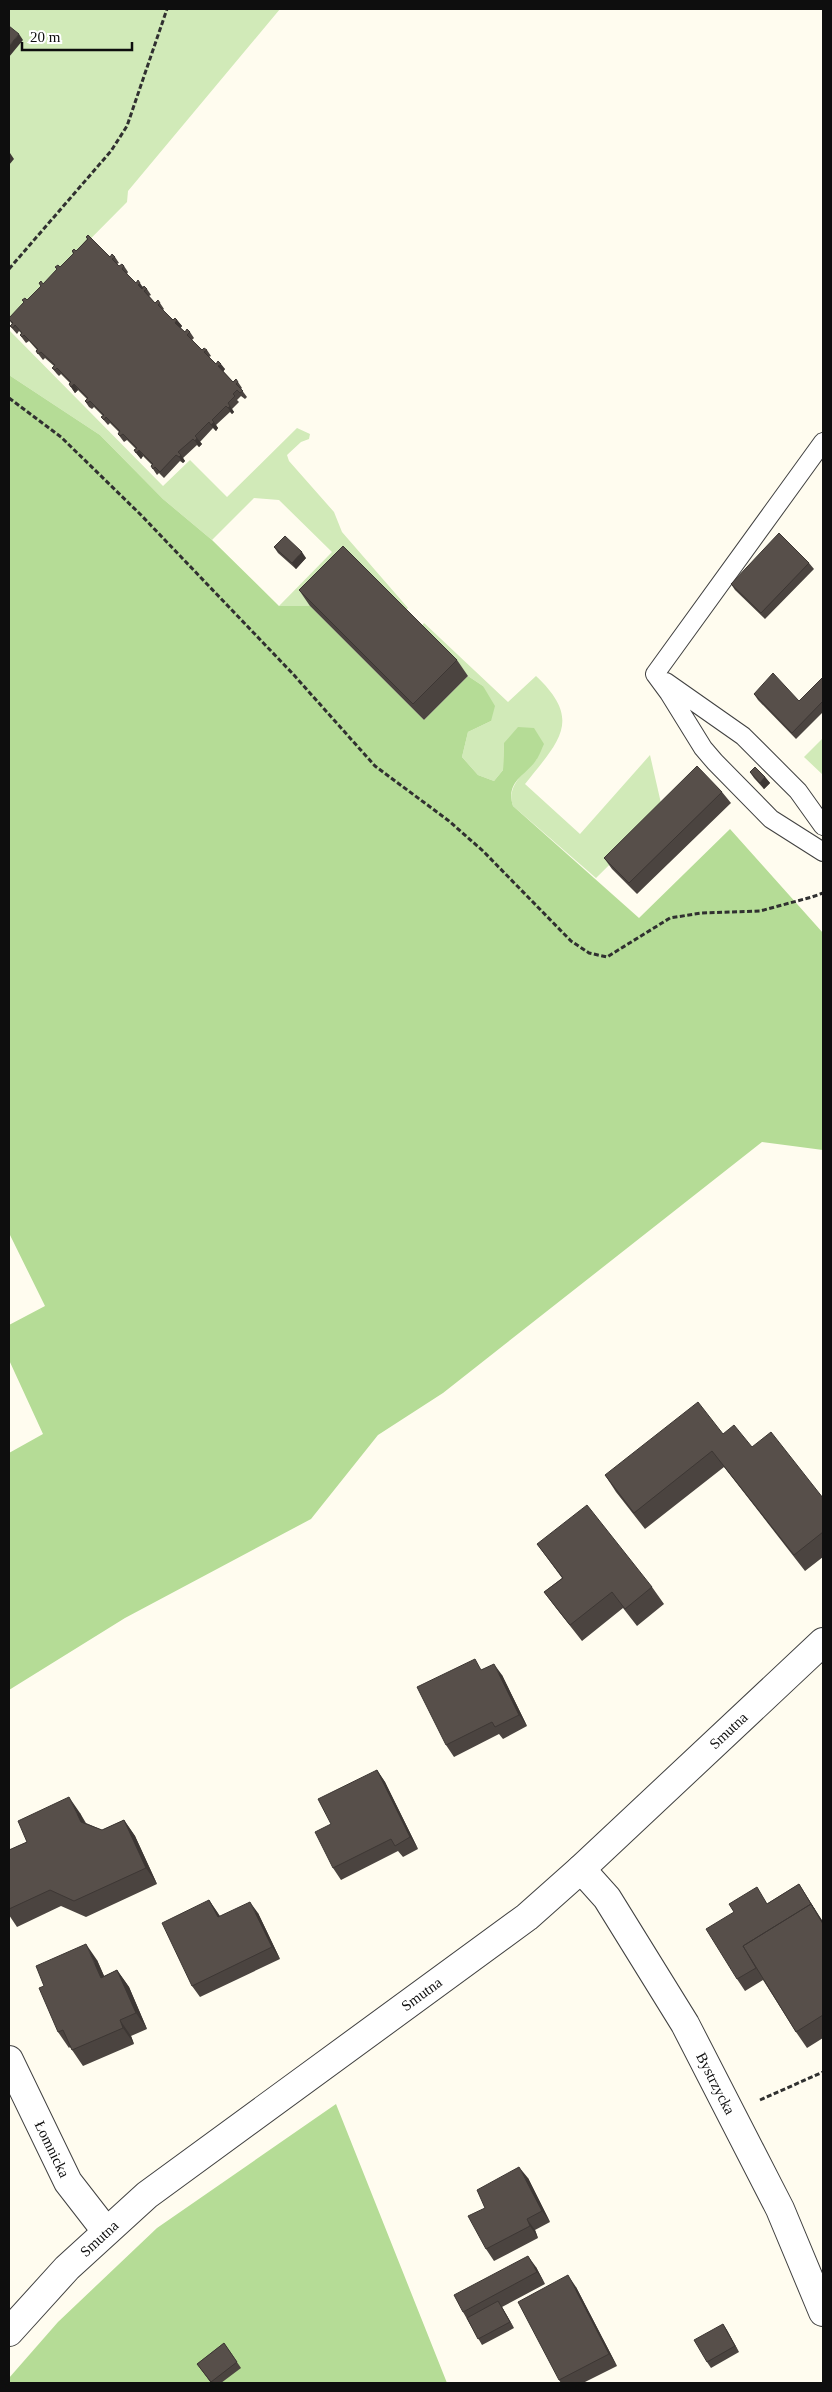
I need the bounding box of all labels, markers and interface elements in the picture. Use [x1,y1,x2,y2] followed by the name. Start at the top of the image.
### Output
[22,20,132,52] scale bar
[30,29,61,45] text: 20 m
[706,1709,751,1752] street label: Smutna
[398,1974,445,2014] street label: Smutna
[693,2050,738,2117] street label: Bystrzycka
[32,2118,73,2180] street label: Łomnicka
[77,2217,122,2260] street label: Smutna

